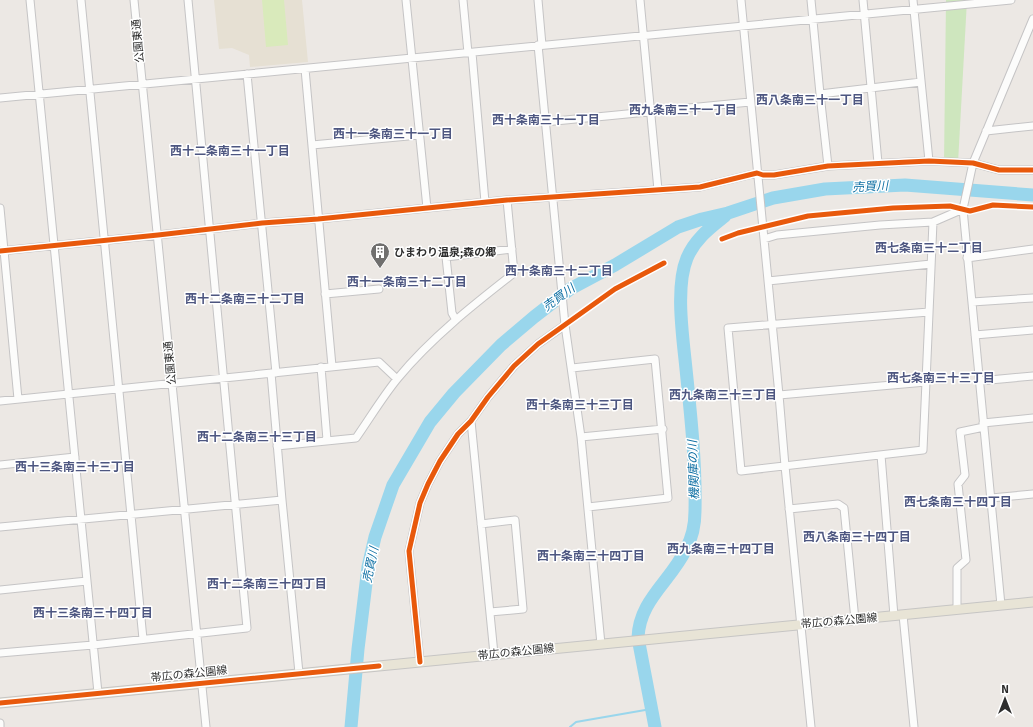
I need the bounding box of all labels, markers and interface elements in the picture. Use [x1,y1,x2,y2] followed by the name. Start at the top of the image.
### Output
[130,19,146,63] street label: 公園東通
[756,93,864,108] district label: 西八条南三十一丁目
[629,103,737,118] district label: 西九条南三十一丁目
[492,113,600,128] district label: 西十条南三十一丁目
[333,127,453,142] district label: 西十一条南三十一丁目
[170,144,290,159] district label: 西十二条南三十一丁目
[852,178,890,195] water label: 売買川
[369,241,391,269] building icon: ひまわり温泉;森の郷
[875,241,983,256] district label: 西七条南三十二丁目
[394,246,496,259] place label: ひまわり温泉;森の郷
[505,264,613,279] district label: 西十条南三十二丁目
[347,275,467,290] district label: 西十一条南三十二丁目
[540,280,580,315] water label: 売買川
[185,292,305,307] district label: 西十二条南三十二丁目
[162,341,178,385] street label: 公園東通
[887,371,995,386] district label: 西七条南三十三丁目
[669,388,777,403] district label: 西九条南三十三丁目
[526,398,634,413] district label: 西十条南三十三丁目
[197,430,317,445] district label: 西十二条南三十三丁目
[685,438,703,500] water label: 機関庫の川
[15,460,135,475] district label: 西十三条南三十三丁目
[904,495,1012,510] district label: 西七条南三十四丁目
[803,530,911,545] district label: 西八条南三十四丁目
[667,542,775,557] district label: 西九条南三十四丁目
[360,544,382,584] water label: 売買川
[537,549,645,564] district label: 西十条南三十四丁目
[207,577,327,592] district label: 西十二条南三十四丁目
[33,606,153,621] district label: 西十三条南三十四丁目
[800,611,878,631] street label: 帯広の森公園線
[477,642,555,662] street label: 帯広の森公園線
[150,664,228,684] street label: 帯広の森公園線
[985,679,1025,719] north arrow
[1001,683,1009,696] text: N

